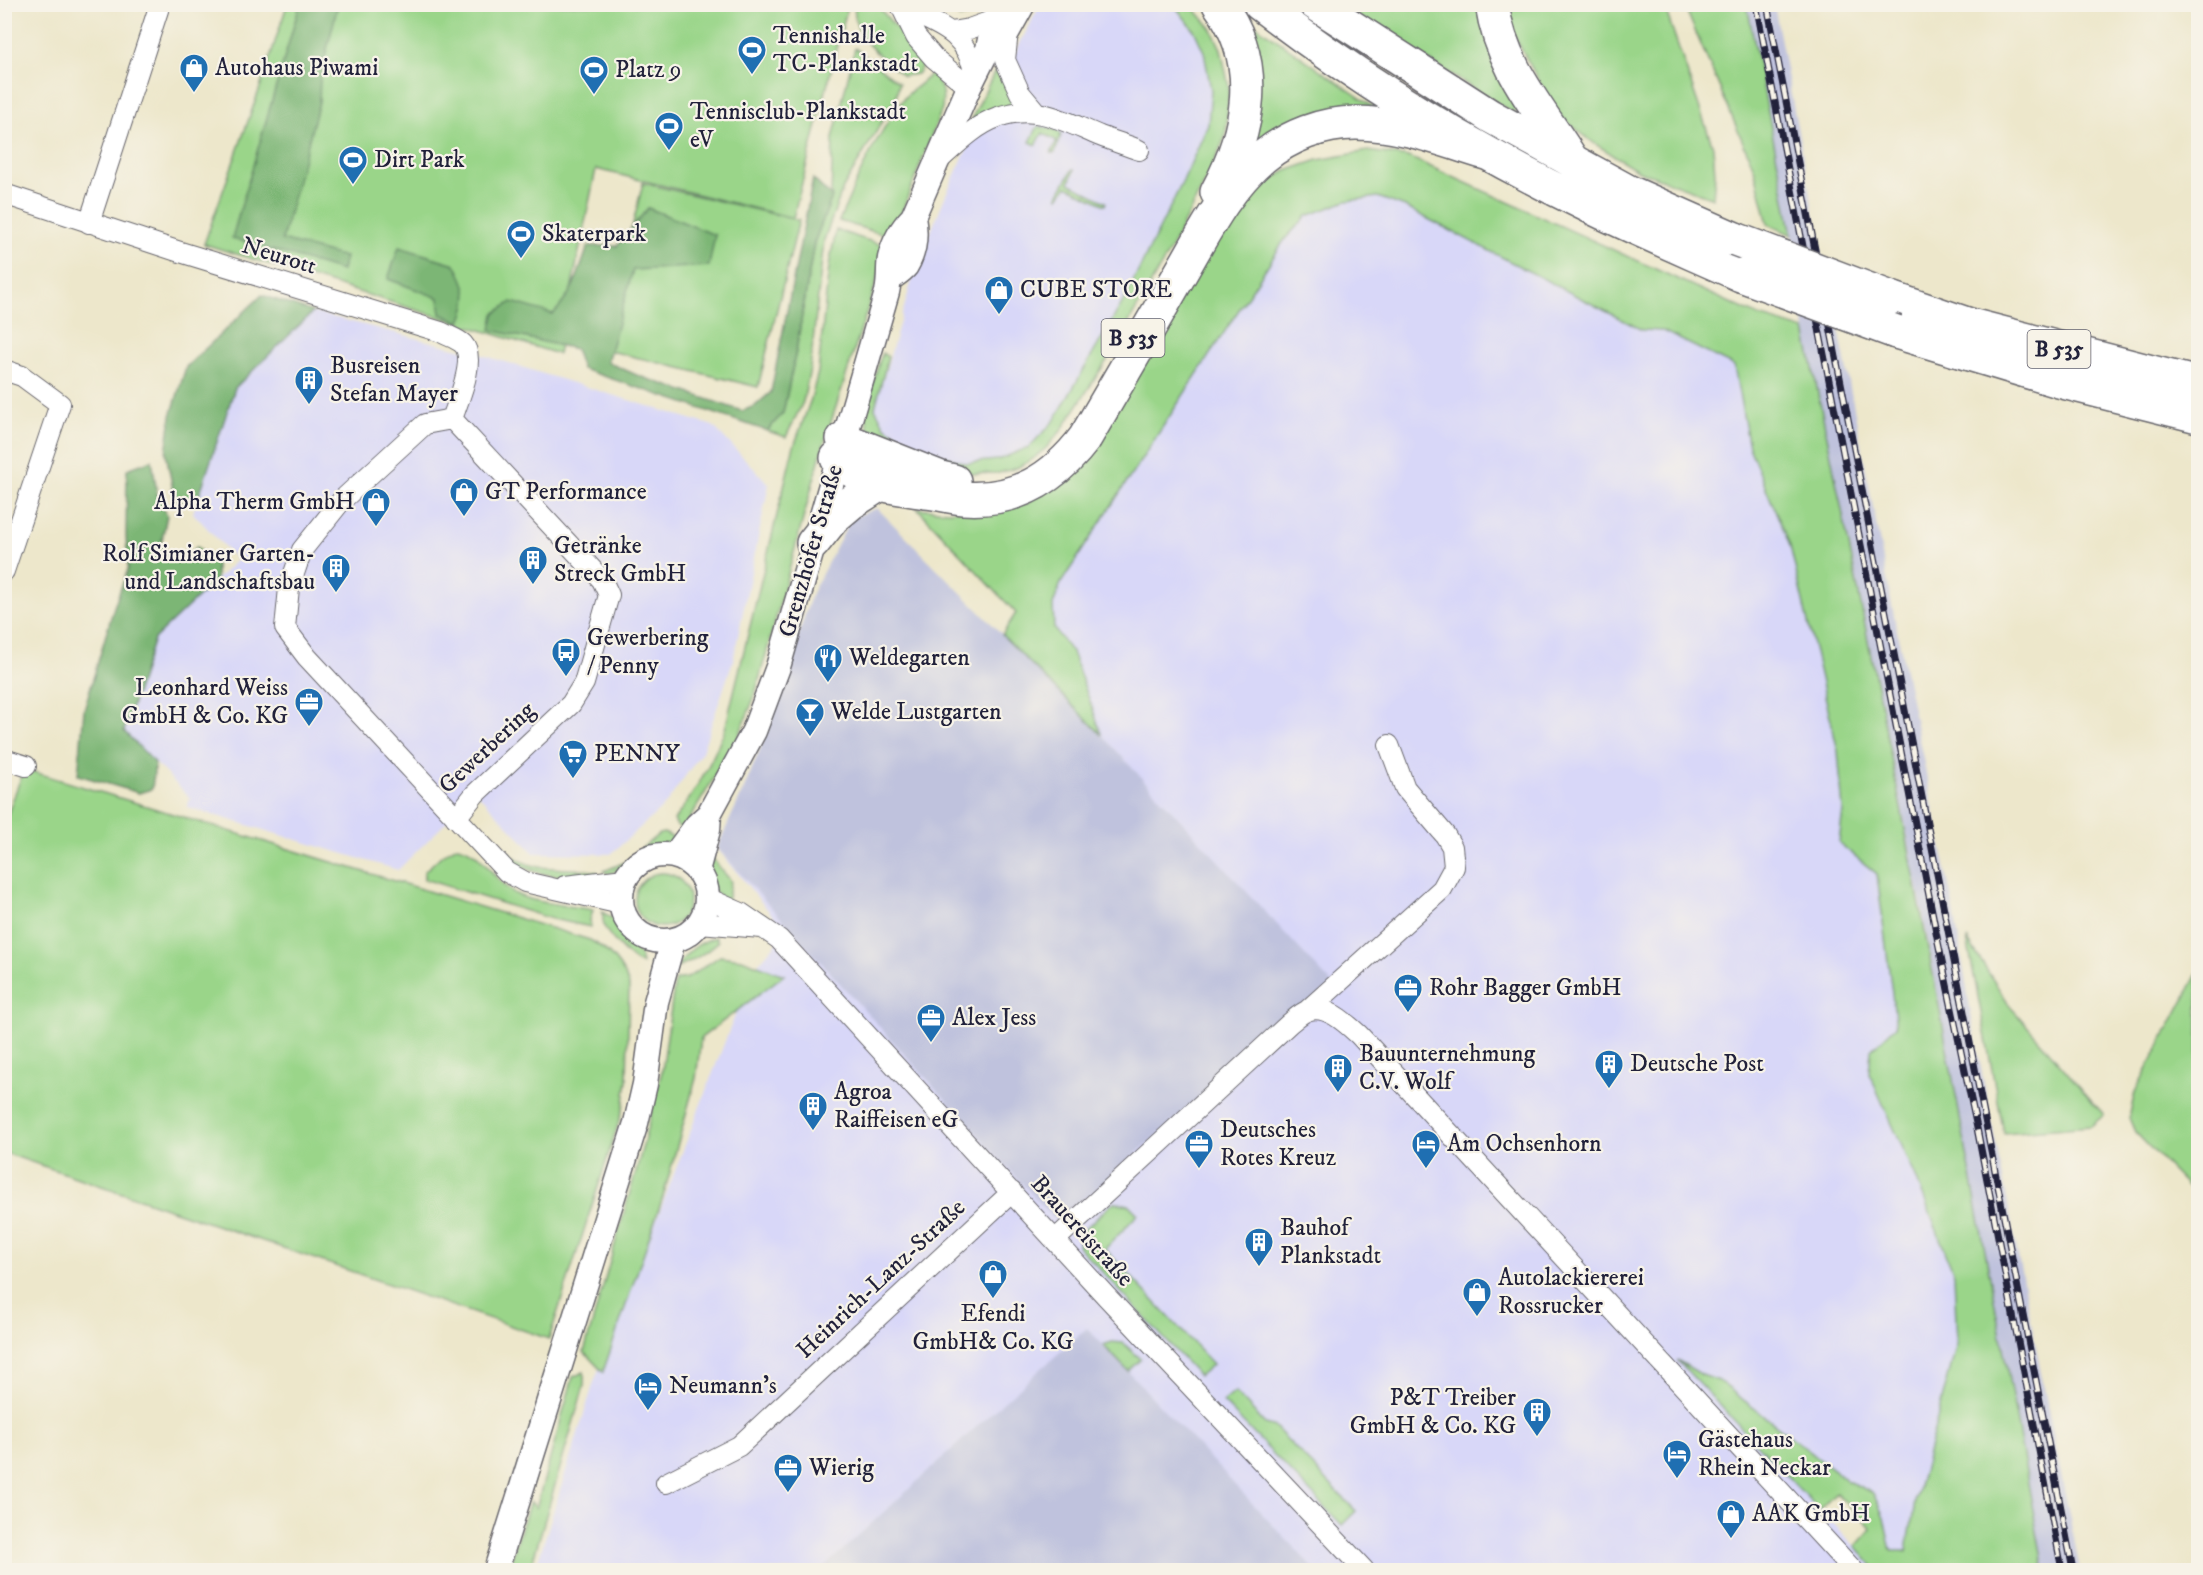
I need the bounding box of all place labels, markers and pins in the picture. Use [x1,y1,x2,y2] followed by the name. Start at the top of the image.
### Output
[773,21,918,79] place label: Tennishalle TC-Plankstadt
[736,34,768,76] sports icon: Tennishalle TC-Plankstadt
[178,52,210,94] shop icon: Autohaus Piwami
[215,53,379,83] place label: Autohaus Piwami
[578,54,610,96] sports icon: Platz 9
[615,55,681,85] place label: Platz 9
[690,97,907,155] place label: Tennisclub-Plankstadt eV
[653,110,685,152] sports icon: Tennisclub-Plankstadt eV
[337,144,369,186] sports icon: Dirt Park
[374,145,465,175] place label: Dirt Park
[505,218,537,260] sports icon: Skaterpark
[542,219,646,249] place label: Skaterpark
[983,274,1015,316] shop icon: CUBE STORE
[1020,275,1172,305] place label: CUBE STORE
[330,351,458,409] place label: Busreisen Stefan Mayer
[293,364,325,406] building icon: Busreisen Stefan Mayer
[448,476,480,518] shop icon: GT Performance
[485,477,647,507] place label: GT Performance
[360,486,392,528] shop icon: Alpha Therm GmbH
[154,487,355,517] place label: Alpha Therm GmbH
[554,531,686,589] place label: Getränke Streck GmbH
[102,539,315,597] place label: Rolf Simianer Garten- und Landschaftsbau
[517,544,549,586] building icon: Getränke Streck GmbH
[320,552,352,594] building icon: Rolf Simianer Garten- und Landschaftsbau
[587,623,709,681] place label: Gewerbering / Penny
[550,636,582,678] bus stop icon: Gewerbering / Penny
[812,642,844,684] restaurant icon: Weldegarten
[848,643,970,673] place label: Weldegarten
[122,673,288,731] place label: Leonhard Weiss GmbH & Co. KG
[293,686,325,728] office icon: Leonhard Weiss GmbH & Co. KG
[794,696,826,738] bar icon: Welde Lustgarten
[830,697,1002,727] place label: Welde Lustgarten
[557,738,589,780] supermarket icon: PENNY
[594,739,681,769] place label: PENNY
[1392,972,1424,1014] office icon: Rohr Bagger GmbH
[1429,973,1622,1003] place label: Rohr Bagger GmbH
[915,1002,947,1044] office icon: Alex Jess
[952,1003,1036,1033] place label: Alex Jess
[1359,1039,1536,1097] place label: Bauunternehmung C.V. Wolf
[1593,1048,1625,1090] building icon: Deutsche Post
[1630,1049,1764,1079] place label: Deutsche Post
[1322,1052,1354,1094] building icon: Bauunternehmung C.V. Wolf
[834,1077,958,1135] place label: Agroa Raiffeisen eG
[797,1090,829,1132] building icon: Agroa Raiffeisen eG
[1220,1115,1337,1173] place label: Deutsches Rotes Kreuz
[1183,1128,1215,1170] office icon: Deutsches Rotes Kreuz
[1410,1128,1442,1170] hotel icon: Am Ochsenhorn
[1447,1129,1602,1159] place label: Am Ochsenhorn
[1280,1213,1382,1271] place label: Bauhof Plankstadt
[1243,1226,1275,1268] building icon: Bauhof Plankstadt
[977,1258,1009,1300] shop icon: Efendi GmbH& Co. KG
[1498,1263,1644,1321] place label: Autolackiererei Rossrucker
[1461,1276,1493,1318] shop icon: Autolackiererei Rossrucker
[913,1299,1074,1357] place label: Efendi GmbH& Co. KG
[632,1370,664,1412] hotel icon: Neumann’s
[669,1371,777,1401] place label: Neumann’s
[1350,1383,1516,1441] place label: P&T Treiber GmbH & Co. KG
[1521,1396,1553,1438] building icon: P&T Treiber GmbH & Co. KG
[1698,1425,1831,1483] place label: Gästehaus Rhein Neckar
[1661,1438,1693,1480] hotel icon: Gästehaus Rhein Neckar
[772,1452,804,1494] office icon: Wierig
[808,1453,874,1483] place label: Wierig
[1715,1498,1747,1540] shop icon: AAK GmbH
[1752,1499,1870,1529] place label: AAK GmbH

